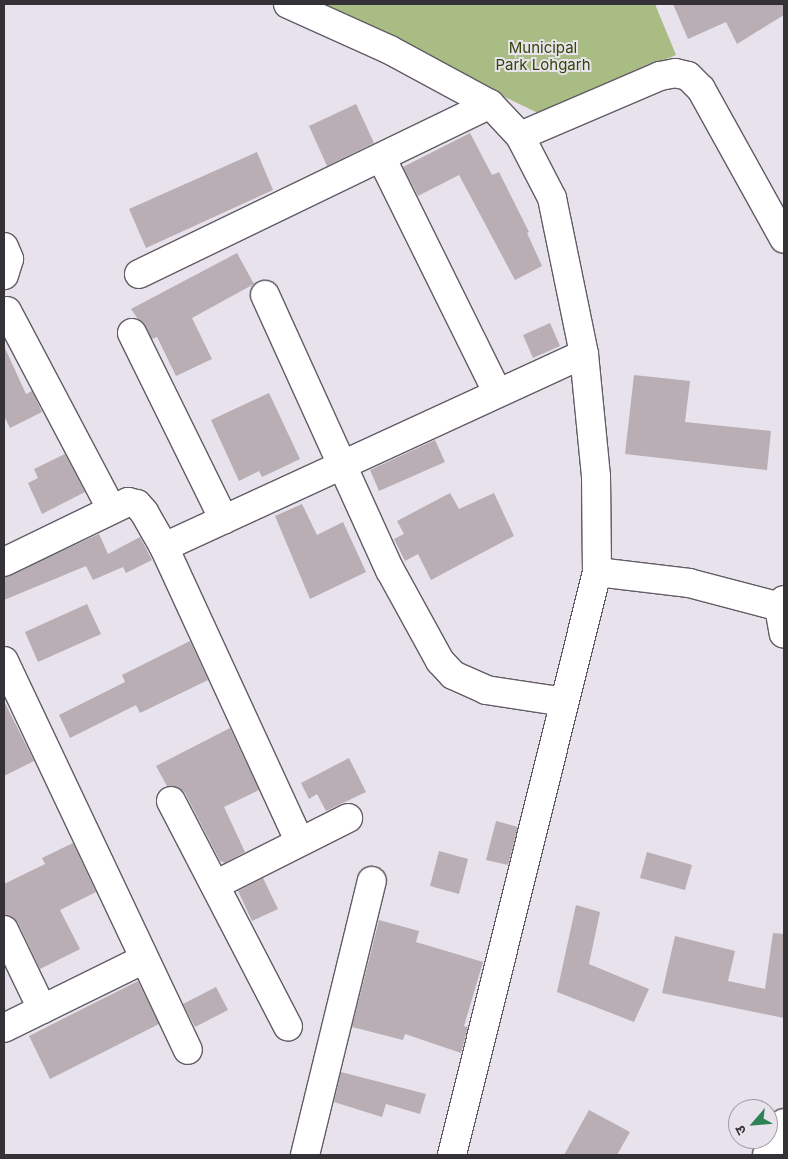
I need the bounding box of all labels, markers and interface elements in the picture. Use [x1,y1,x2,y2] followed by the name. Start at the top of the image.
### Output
[495,38,591,73] park label: Municipal Park Lohgarh
[728,1099,778,1149] north arrow
[731,1123,750,1138] text: उ

